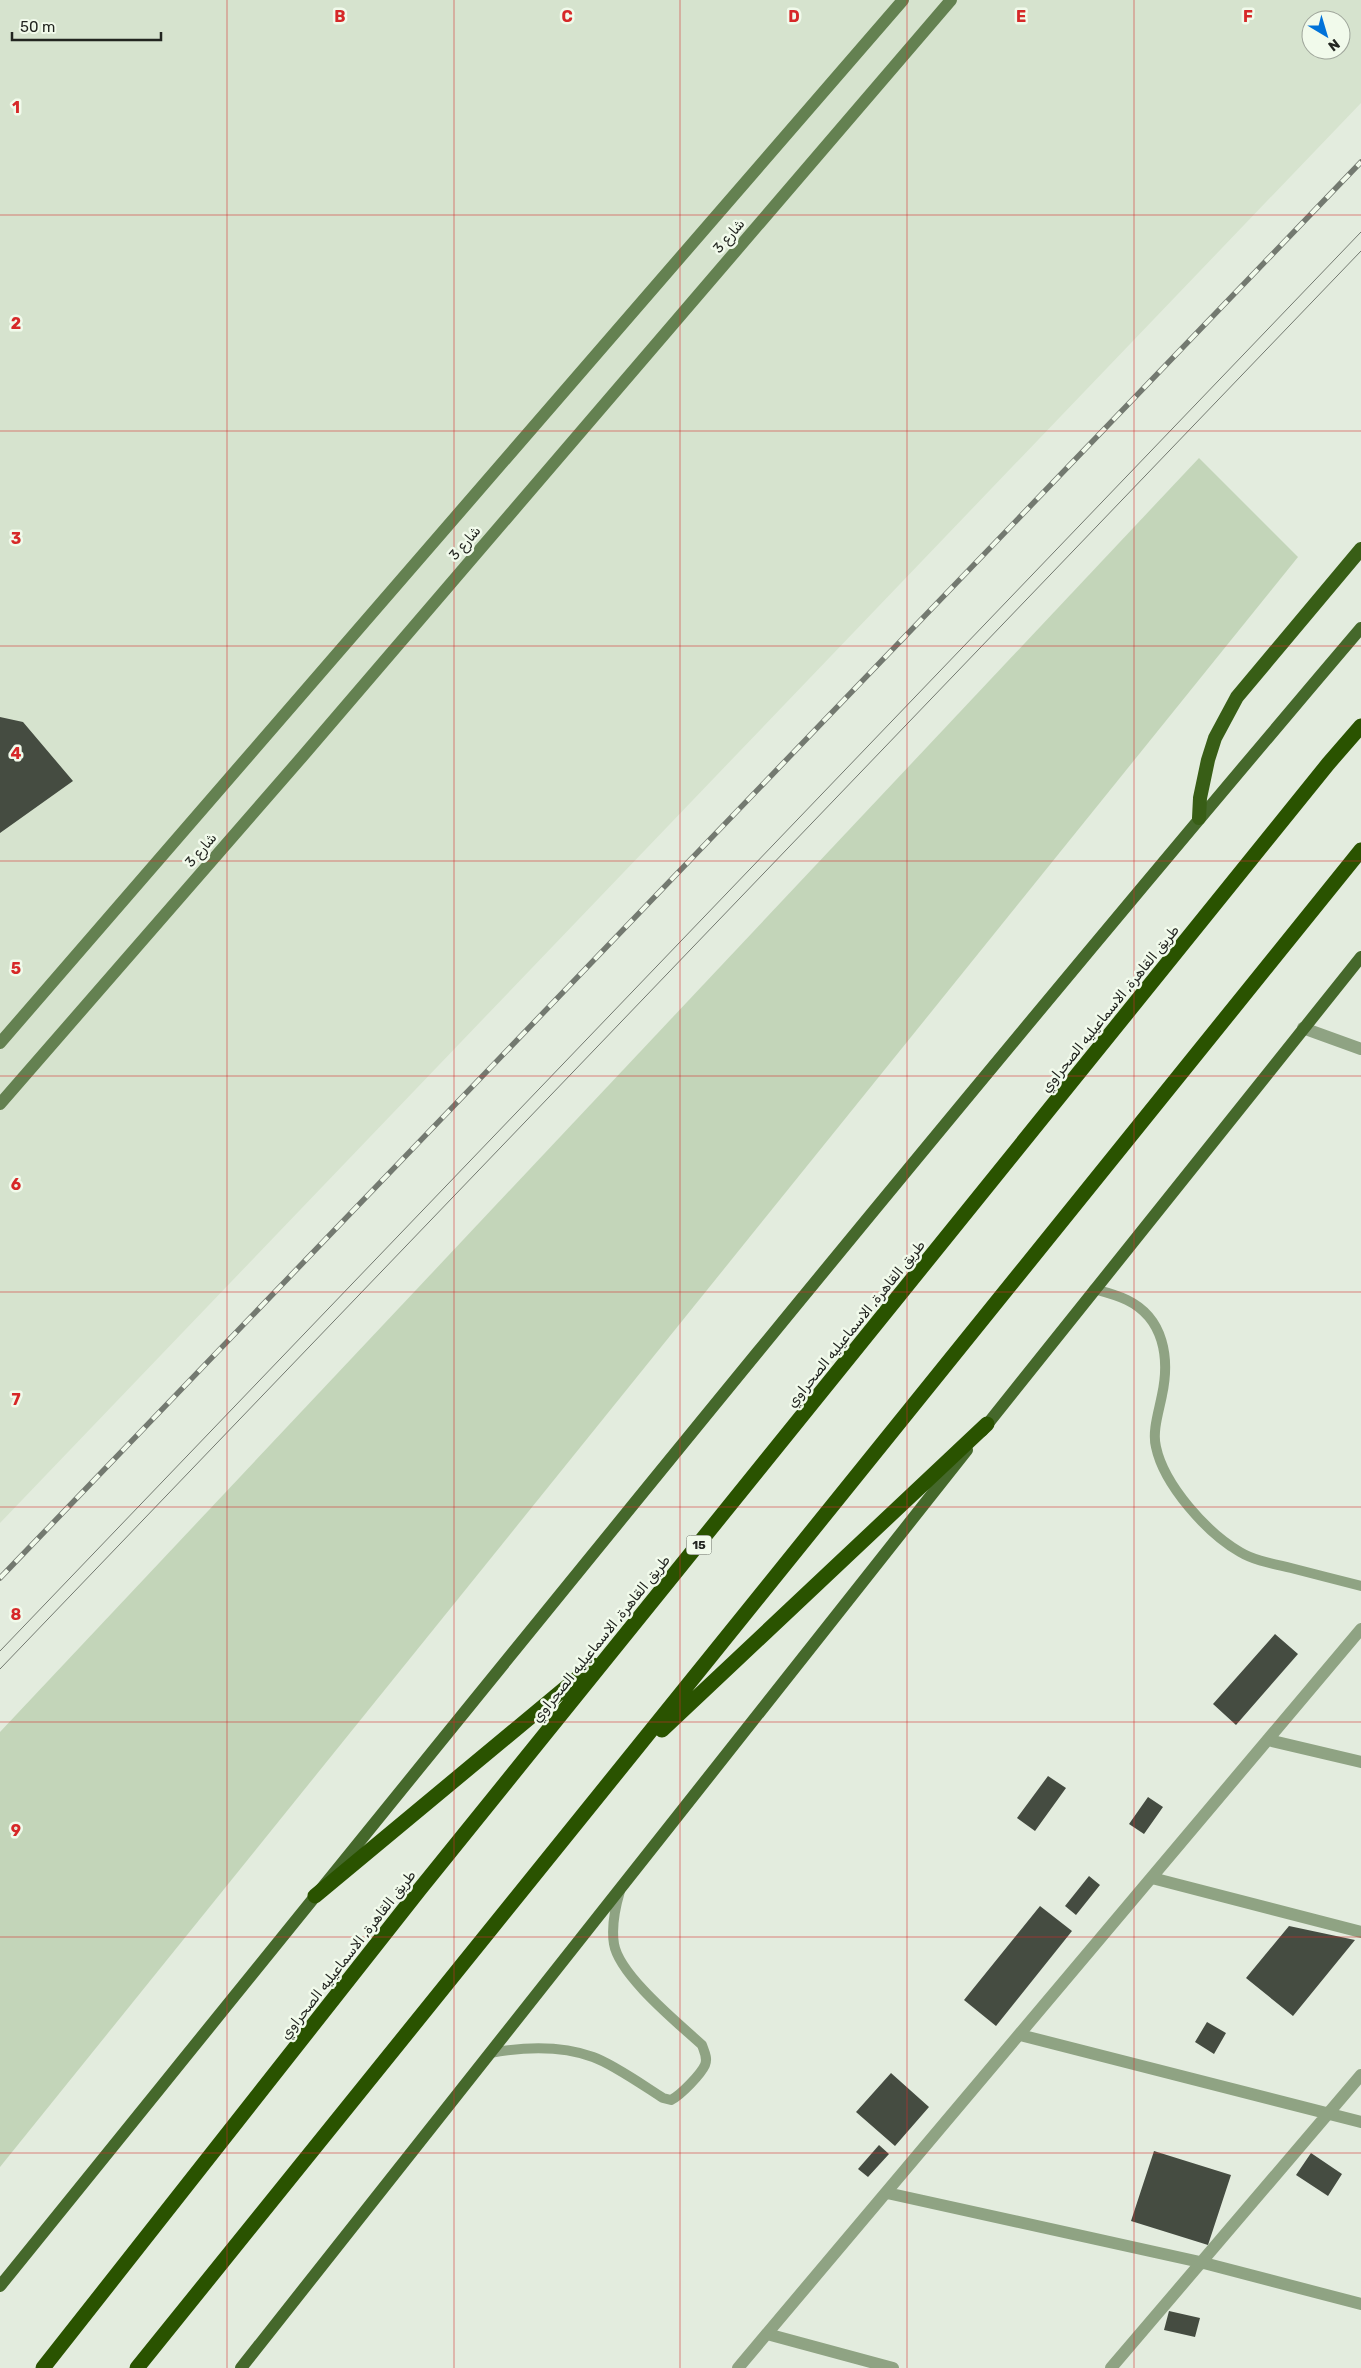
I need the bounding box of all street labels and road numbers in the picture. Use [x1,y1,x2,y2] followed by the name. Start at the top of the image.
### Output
[710,215,750,258] street label: شارع 3
[446,522,486,565] street label: شارع 3
[182,829,222,872] street label: شارع 3
[1037,922,1184,1097] street label: طريق القاهرة, الاسماعيليه الصحراوي
[783,1237,930,1412] street label: طريق القاهرة, الاسماعيليه الصحراوي
[686,1536,712,1554] road number: 15
[528,1552,675,1727] street label: طريق القاهرة, الاسماعيليه الصحراوي
[277,1867,420,2044] street label: طريق القاهرة, الاسماعيليه الصحراوي

